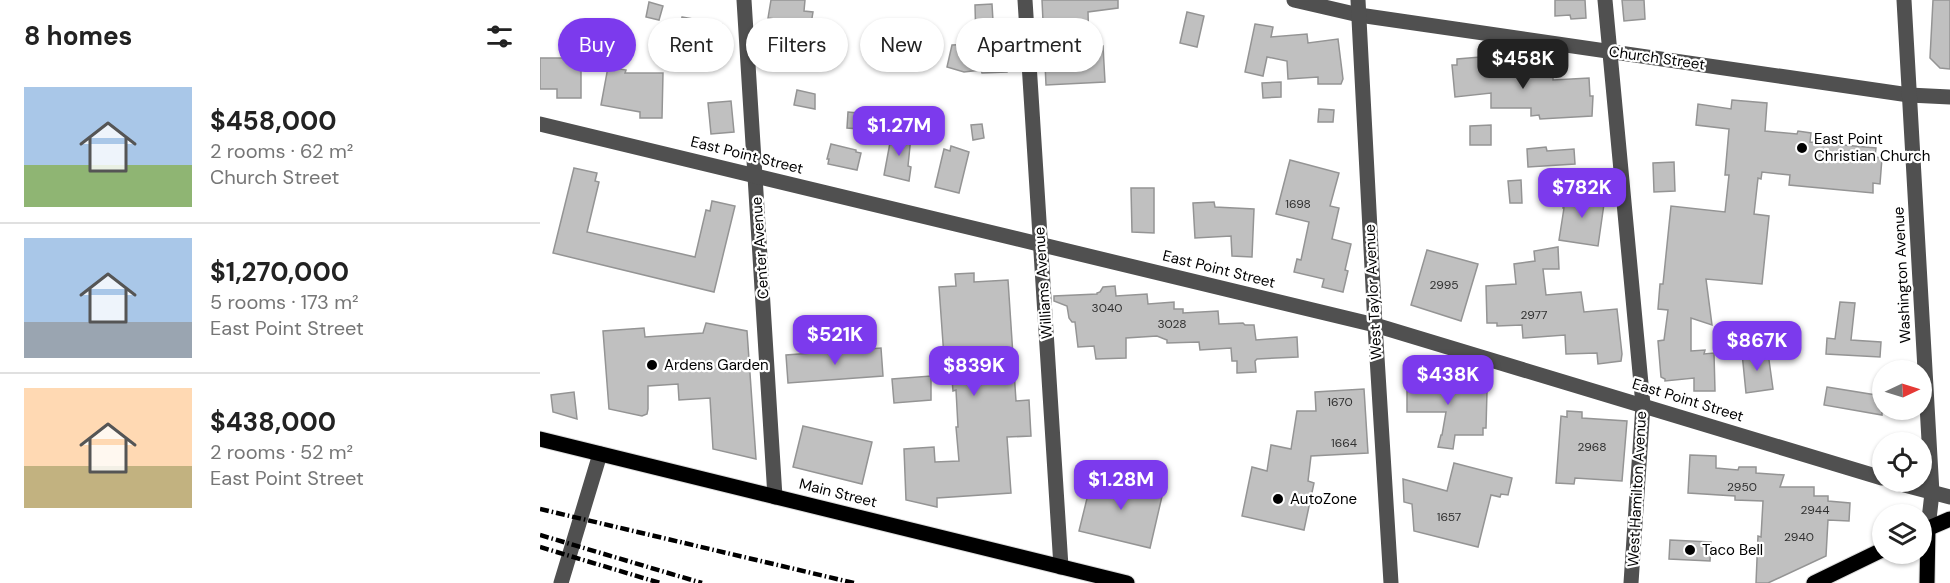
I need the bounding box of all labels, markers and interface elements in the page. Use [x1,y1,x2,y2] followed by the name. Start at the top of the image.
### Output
[558,18,636,72] chip: Buy
[648,18,734,72] chip: Rent
[746,18,848,72] chip: Filters
[860,18,944,72] chip: New
[956,18,1103,72] chip: Apartment
[24,19,132,53] text: 8 homes
[483,20,516,53] icon: filters
[1481,39,1565,90] pin: $458K
[1608,41,1707,75] street label: Church Street
[1491,45,1555,71] text: $458K
[210,104,337,138] text: $458,000
[850,106,948,157] pin: $1.27M
[72,111,144,183] icon: home
[867,112,931,138] text: $1.27M
[1814,129,1930,166] place label: East Point Christian Church
[689,131,806,179] street label: East Point Street
[210,138,353,164] text: 2 rooms · 62 m²
[1795,141,1809,155] marker: East Point Christian Church
[210,164,339,190] text: Church Street
[1540,168,1624,219] pin: $782K
[1552,174,1612,200] text: $782K
[746,196,774,300] street label: Center Avenue
[1285,196,1311,212] house number: 1698
[1888,206,1916,344] street label: Washington Avenue
[1359,224,1387,360] street label: West Taylor Avenue
[1029,226,1057,340] street label: Williams Avenue
[1161,245,1278,293] street label: East Point Street
[210,255,349,289] text: $1,270,000
[72,262,144,334] icon: home
[1429,277,1459,293] house number: 2995
[210,289,359,315] text: 5 rooms · 173 m²
[1092,300,1122,316] house number: 3040
[1521,307,1547,323] house number: 2977
[210,315,364,341] text: East Point Street
[793,315,877,366] pin: $521K
[1157,316,1187,332] house number: 3028
[807,321,863,347] text: $521K
[1715,321,1799,372] pin: $867K
[1726,327,1788,353] text: $867K
[932,346,1016,397] pin: $839K
[943,352,1005,378] text: $839K
[664,355,769,375] place label: Ardens Garden
[1406,355,1490,406] pin: $438K
[645,358,659,372] marker: Ardens Garden
[1872,360,1932,420] north arrow
[1872,360,1932,564] map controls
[1417,361,1479,387] text: $438K
[1630,374,1746,426] street label: East Point Street
[1327,394,1353,410] house number: 1670
[210,405,336,439] text: $438,000
[1623,410,1651,568] street label: West Hamilton Avenue
[72,412,144,484] icon: home
[1872,432,1932,492] button: locate
[1331,435,1357,451] house number: 1664
[210,439,353,465] text: 2 rooms · 52 m²
[1577,439,1607,455] house number: 2968
[1072,460,1170,511] pin: $1.28M
[210,465,364,491] text: East Point Street
[1088,466,1154,492] text: $1.28M
[797,474,879,512] street label: Main Street
[1727,479,1757,495] house number: 2950
[1290,489,1357,509] place label: AutoZone
[1271,492,1285,506] marker: AutoZone
[1801,502,1829,518] house number: 2944
[1872,504,1932,564] button: layers
[1437,509,1461,525] house number: 1657
[1784,529,1814,545] house number: 2940
[1702,540,1763,560] place label: Taco Bell
[1683,543,1697,557] marker: Taco Bell

